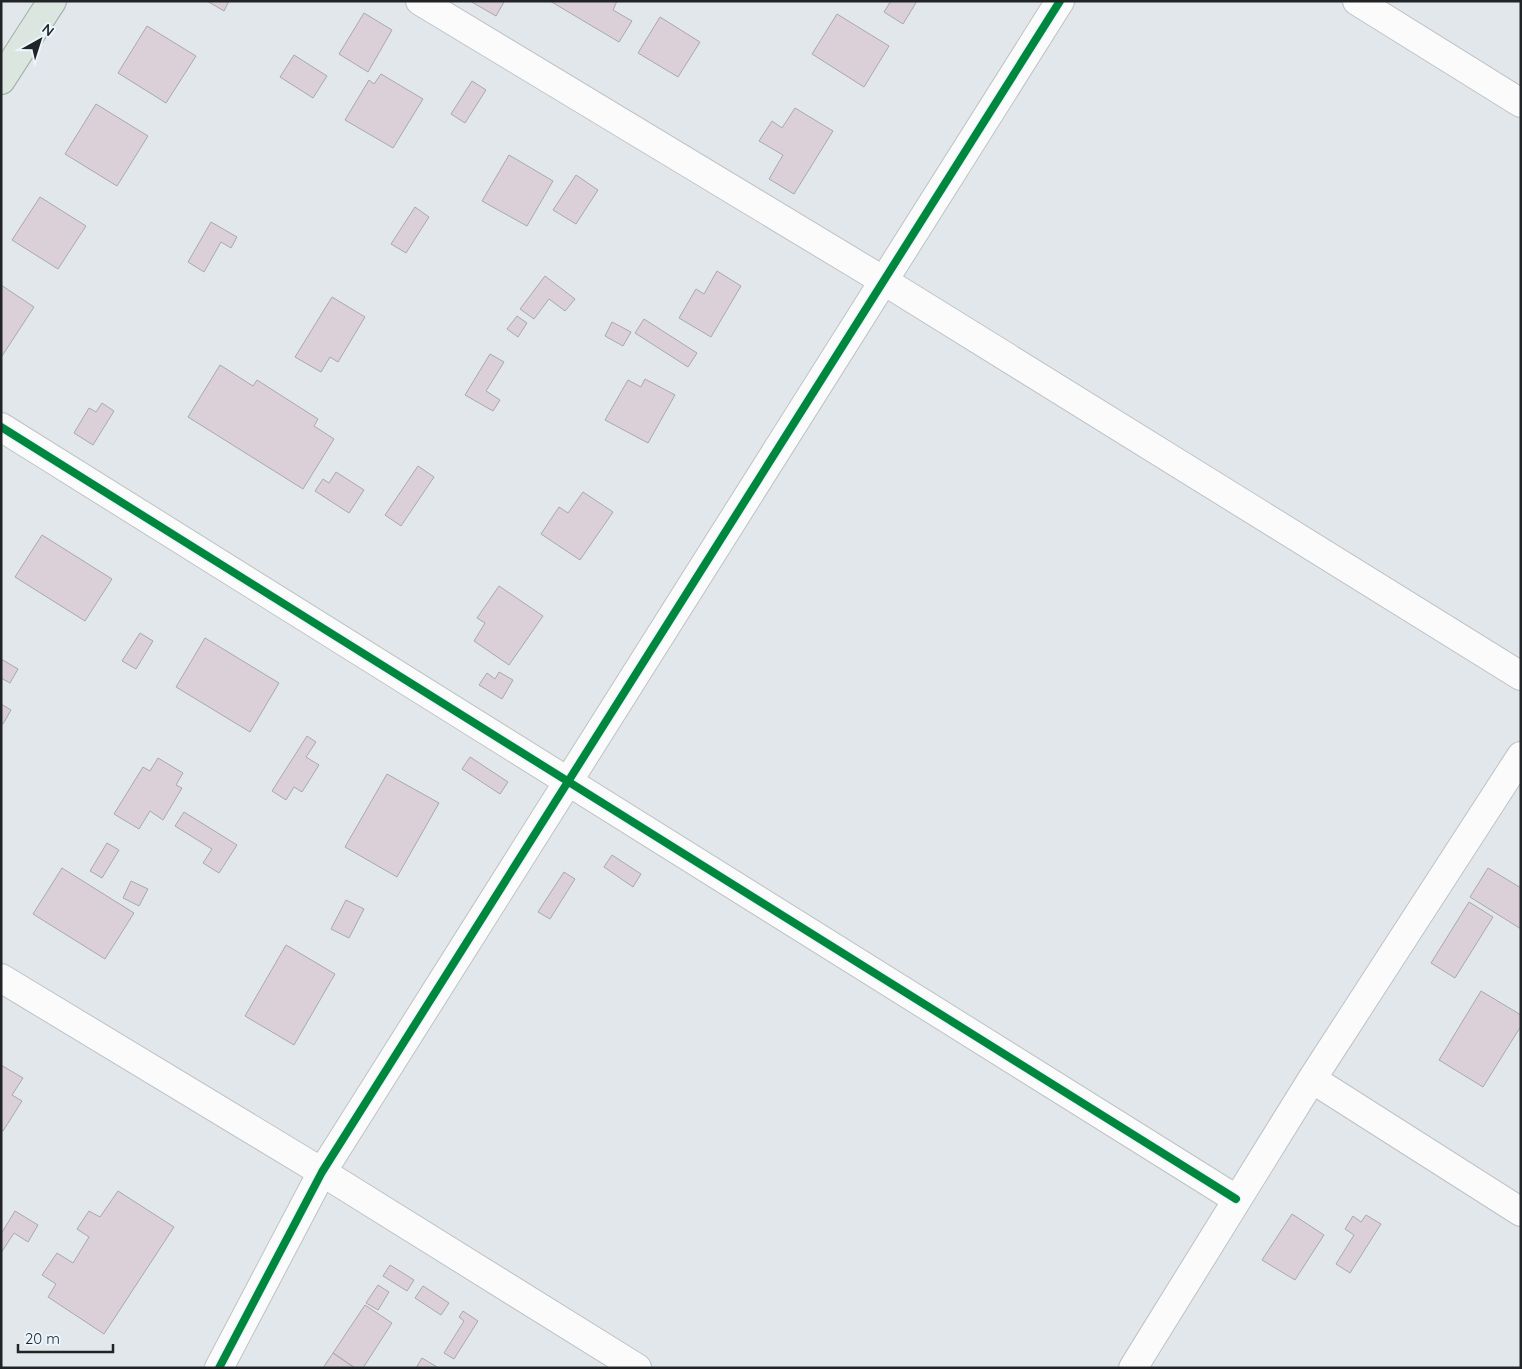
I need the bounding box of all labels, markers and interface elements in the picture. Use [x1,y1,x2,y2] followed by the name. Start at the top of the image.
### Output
[15,15,65,65] north arrow
[39,20,58,40] text: N
[18,1322,112,1354] scale bar
[25,1329,60,1348] text: 20 m

